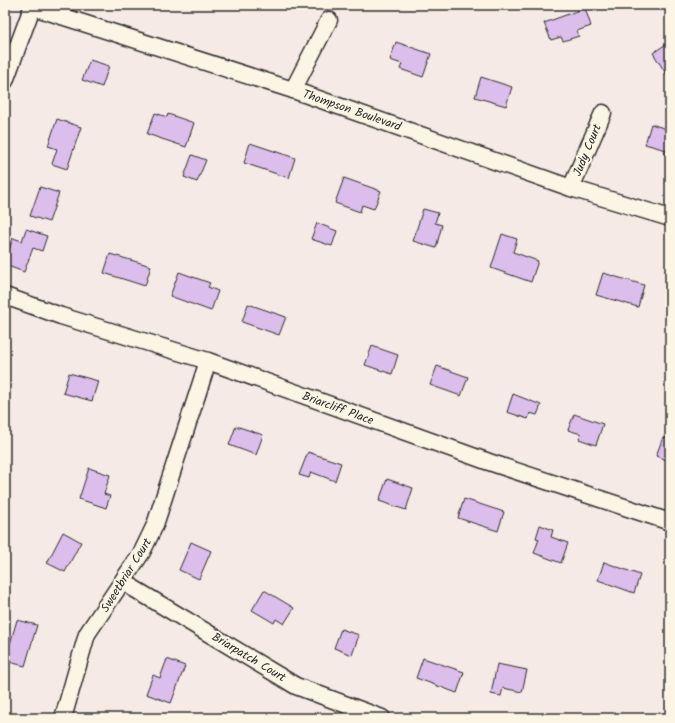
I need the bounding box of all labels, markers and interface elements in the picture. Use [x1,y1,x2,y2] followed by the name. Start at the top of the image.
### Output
[300,85,405,137] street label: Thompson Boulevard
[568,121,607,179] street label: Judy Court
[299,387,377,430] street label: Briarcliff Place
[96,534,157,616] street label: Sweetbriar Court
[208,628,290,687] street label: Briarpatch Court

